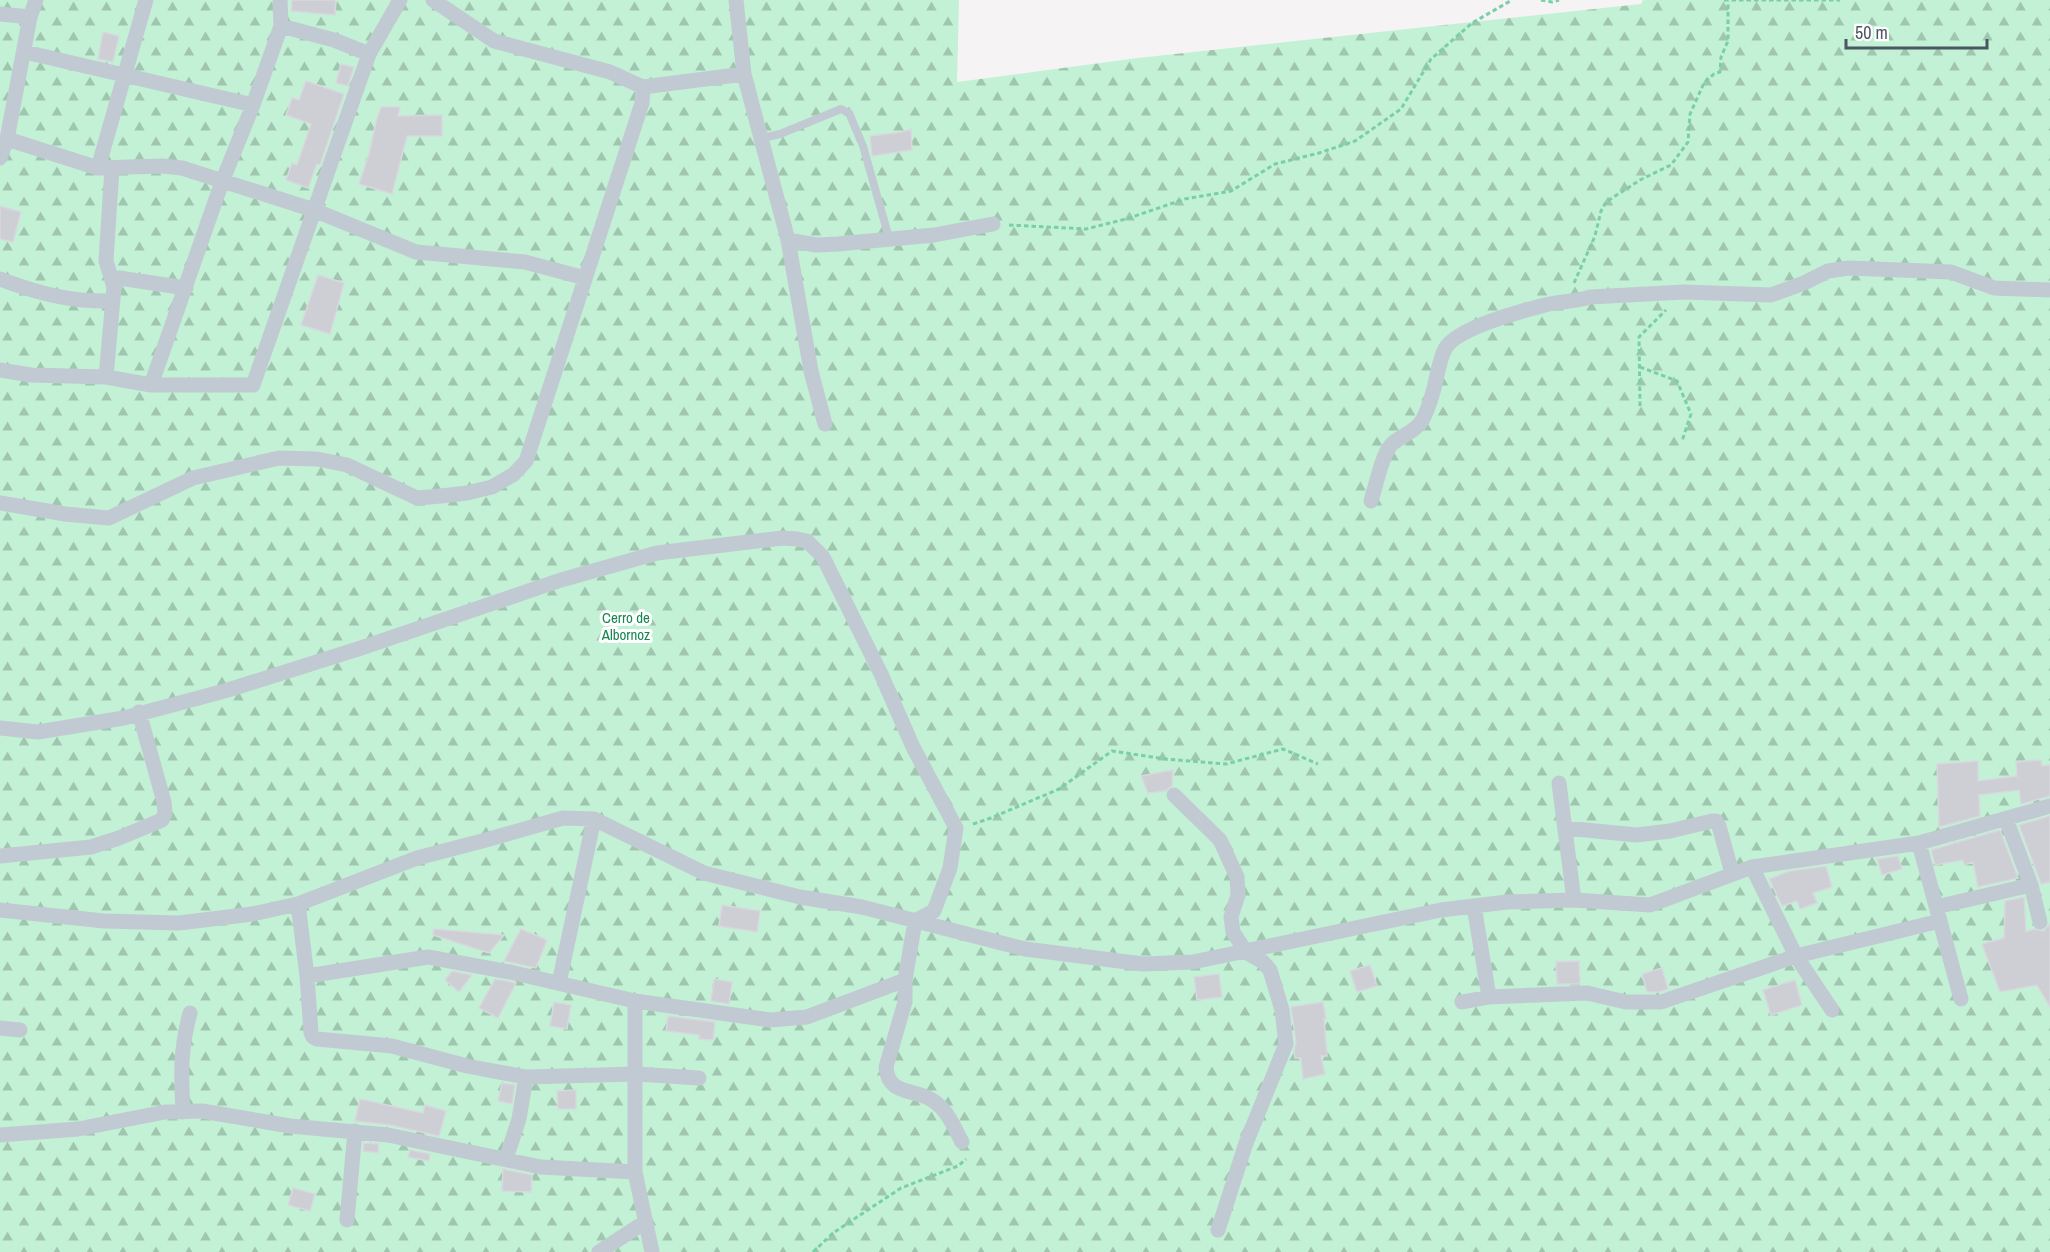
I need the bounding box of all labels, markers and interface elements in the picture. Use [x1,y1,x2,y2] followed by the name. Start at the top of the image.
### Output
[1846,12,1987,50] scale bar
[1855,20,1888,45] text: 50 m
[601,607,650,645] park label: Cerro de Albornoz

